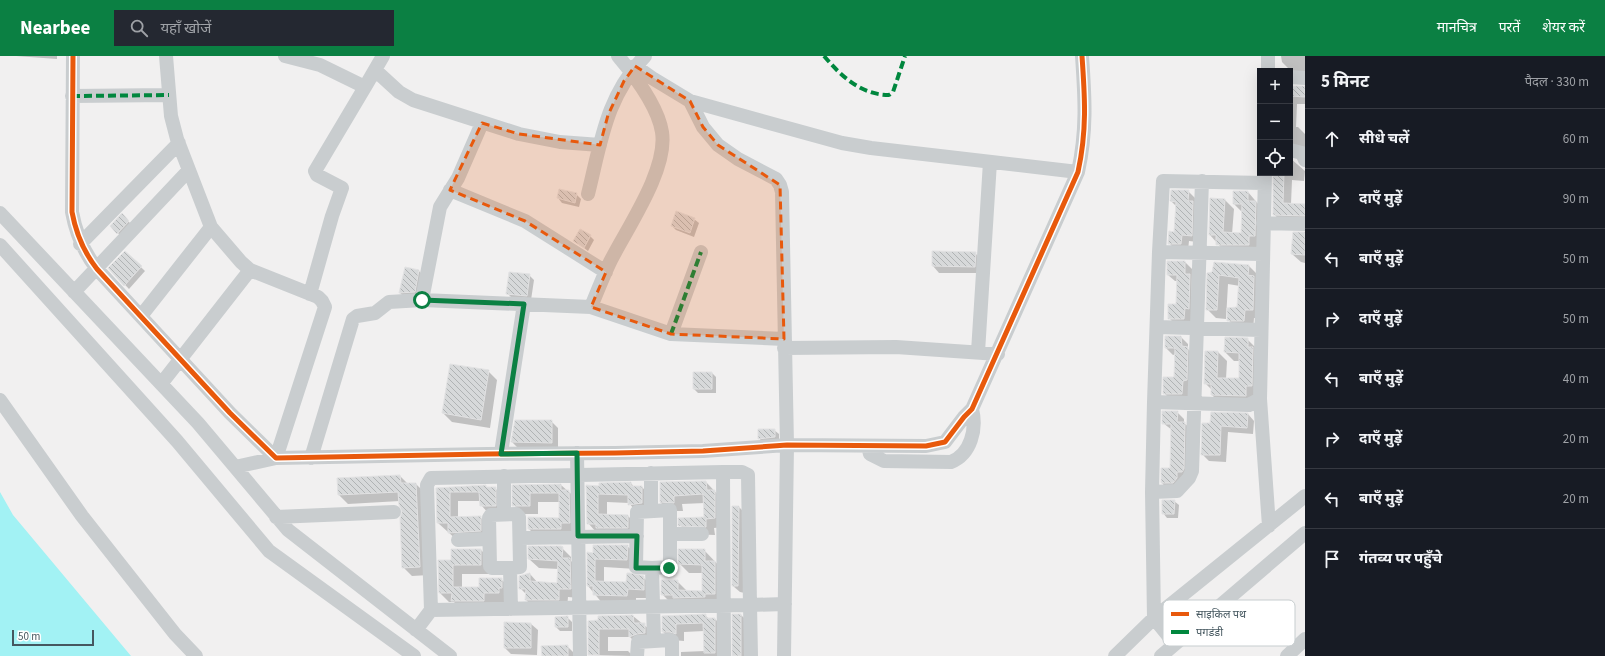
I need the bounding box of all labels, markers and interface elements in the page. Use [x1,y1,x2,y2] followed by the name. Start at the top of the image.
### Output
[114,10,394,46] search box
[20,15,90,42] text: Nearbee
[128,17,150,39] icon: search
[160,18,211,39] text: यहाँ खोजें
[1437,18,1477,38] text: मानचित्र
[1499,18,1520,38] text: परतें
[1542,18,1585,38] text: शेयर करें
[1257,68,1293,176] map controls
[1257,68,1293,104] button: +
[1321,70,1369,94] text: 5 मिनट
[1525,73,1589,91] text: पैदल · 330 m
[1257,104,1293,140] button: −
[1321,128,1343,150] icon: ahead
[1359,128,1409,149] text: सीधे चलें
[1563,130,1589,148] text: 60 m
[1257,140,1293,176] button: locate
[1321,188,1343,210] icon: right
[1359,188,1402,209] text: दाएँ मुड़ें
[1563,190,1589,208] text: 90 m
[1321,248,1343,270] icon: left
[1359,248,1403,269] text: बाएँ मुड़ें
[1563,250,1589,268] text: 50 m
[413,291,431,309] route start
[1321,308,1343,330] icon: right
[1359,308,1402,329] text: दाएँ मुड़ें
[1563,310,1589,328] text: 50 m
[1321,368,1343,390] icon: left
[1359,368,1403,389] text: बाएँ मुड़ें
[1563,370,1589,388] text: 40 m
[1321,428,1343,450] icon: right
[1359,428,1402,449] text: दाएँ मुड़ें
[1563,430,1589,448] text: 20 m
[1321,488,1343,510] icon: left
[1359,488,1403,509] text: बाएँ मुड़ें
[1563,490,1589,508] text: 20 m
[1321,548,1343,570] icon: arrive
[1359,548,1442,569] text: गंतव्य पर पहुँचे
[660,559,678,577] route end
[1163,600,1295,646] legend
[1196,607,1247,622] text: साइकिल पथ
[1196,625,1223,640] text: पगडंडी
[12,628,94,647] scale bar
[18,629,40,644] text: 50 m

